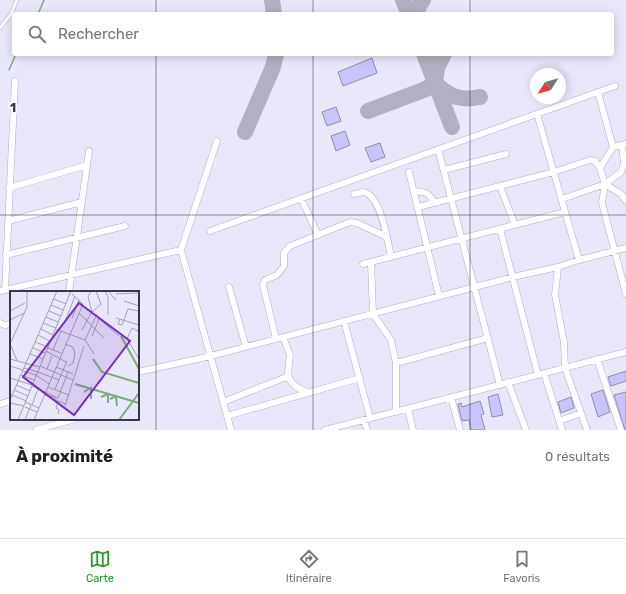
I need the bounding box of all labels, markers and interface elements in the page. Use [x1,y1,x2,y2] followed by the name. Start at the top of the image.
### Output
[12,12,614,56] search box
[26,23,48,45] icon: search
[58,25,139,43] text: Rechercher
[530,68,566,104] north arrow
[10,100,16,115] text: 1
[10,291,139,420] inset map
[16,446,113,466] text: À proximité
[545,449,610,464] text: 0 résultats
[86,548,114,585] tab: Carte
[286,548,332,585] tab: Itinéraire
[503,548,540,585] tab: Favoris

